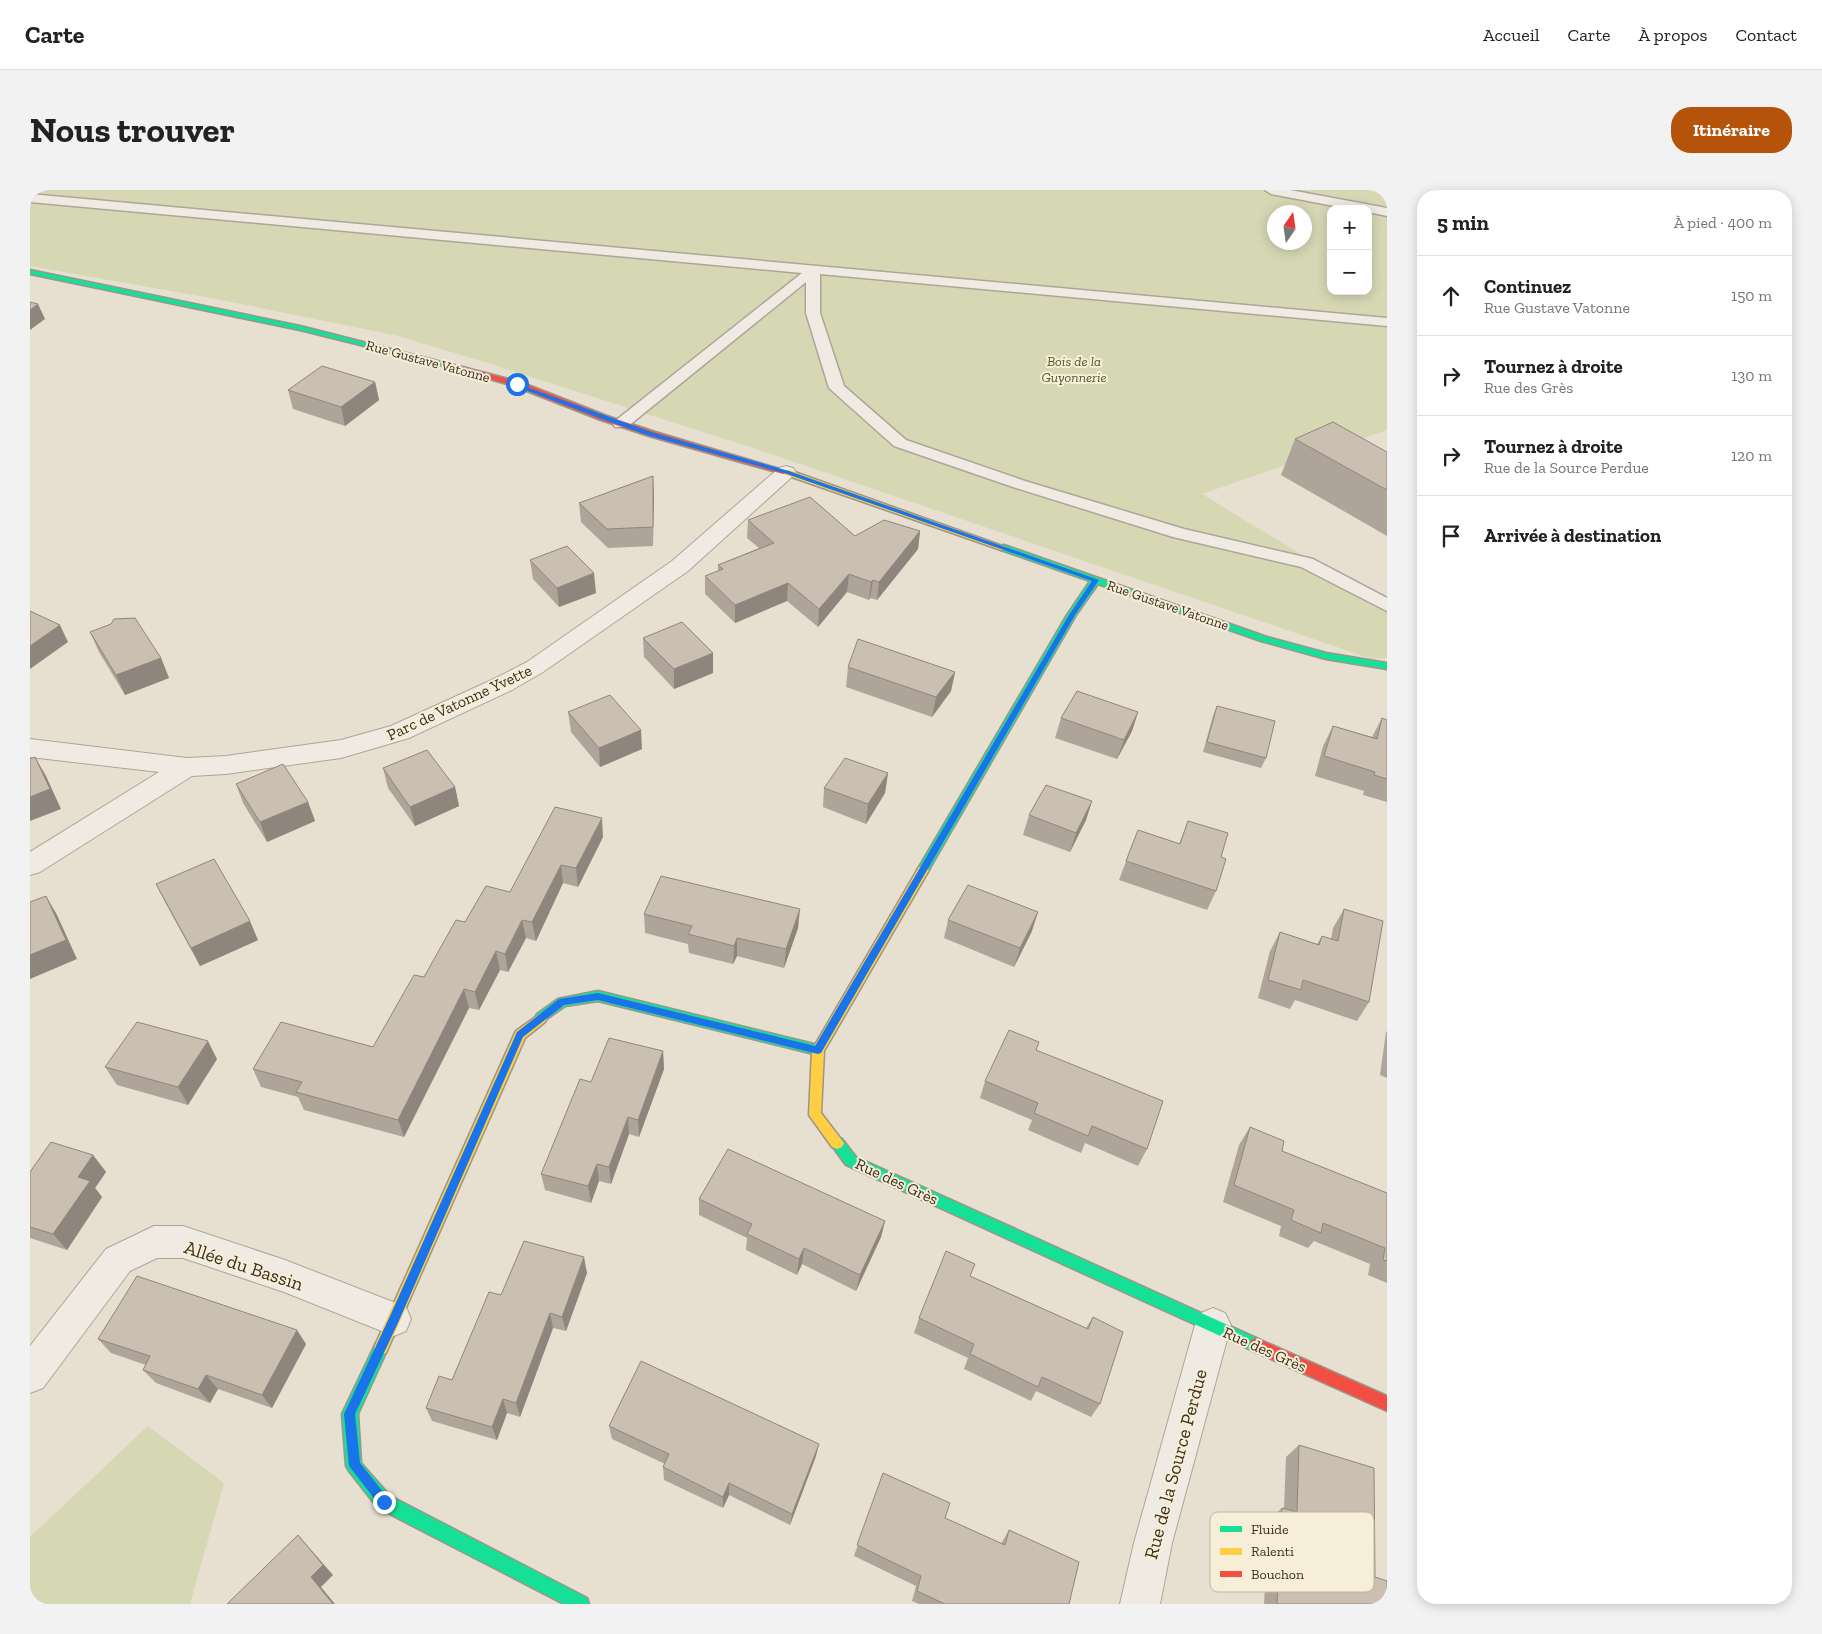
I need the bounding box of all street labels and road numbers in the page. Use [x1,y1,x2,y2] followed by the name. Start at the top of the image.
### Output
[364,337,492,386] street label: Rue Gustave Vatonne
[1105,577,1231,634] street label: Rue Gustave Vatonne
[384,660,535,744] street label: Parc de Vatonne Yvette
[852,1154,941,1209] street label: Rue des Grès
[182,1235,306,1296] street label: Allée du Bassin
[1220,1323,1309,1376] street label: Rue des Grès
[1139,1367,1212,1562] street label: Rue de la Source Perdue

